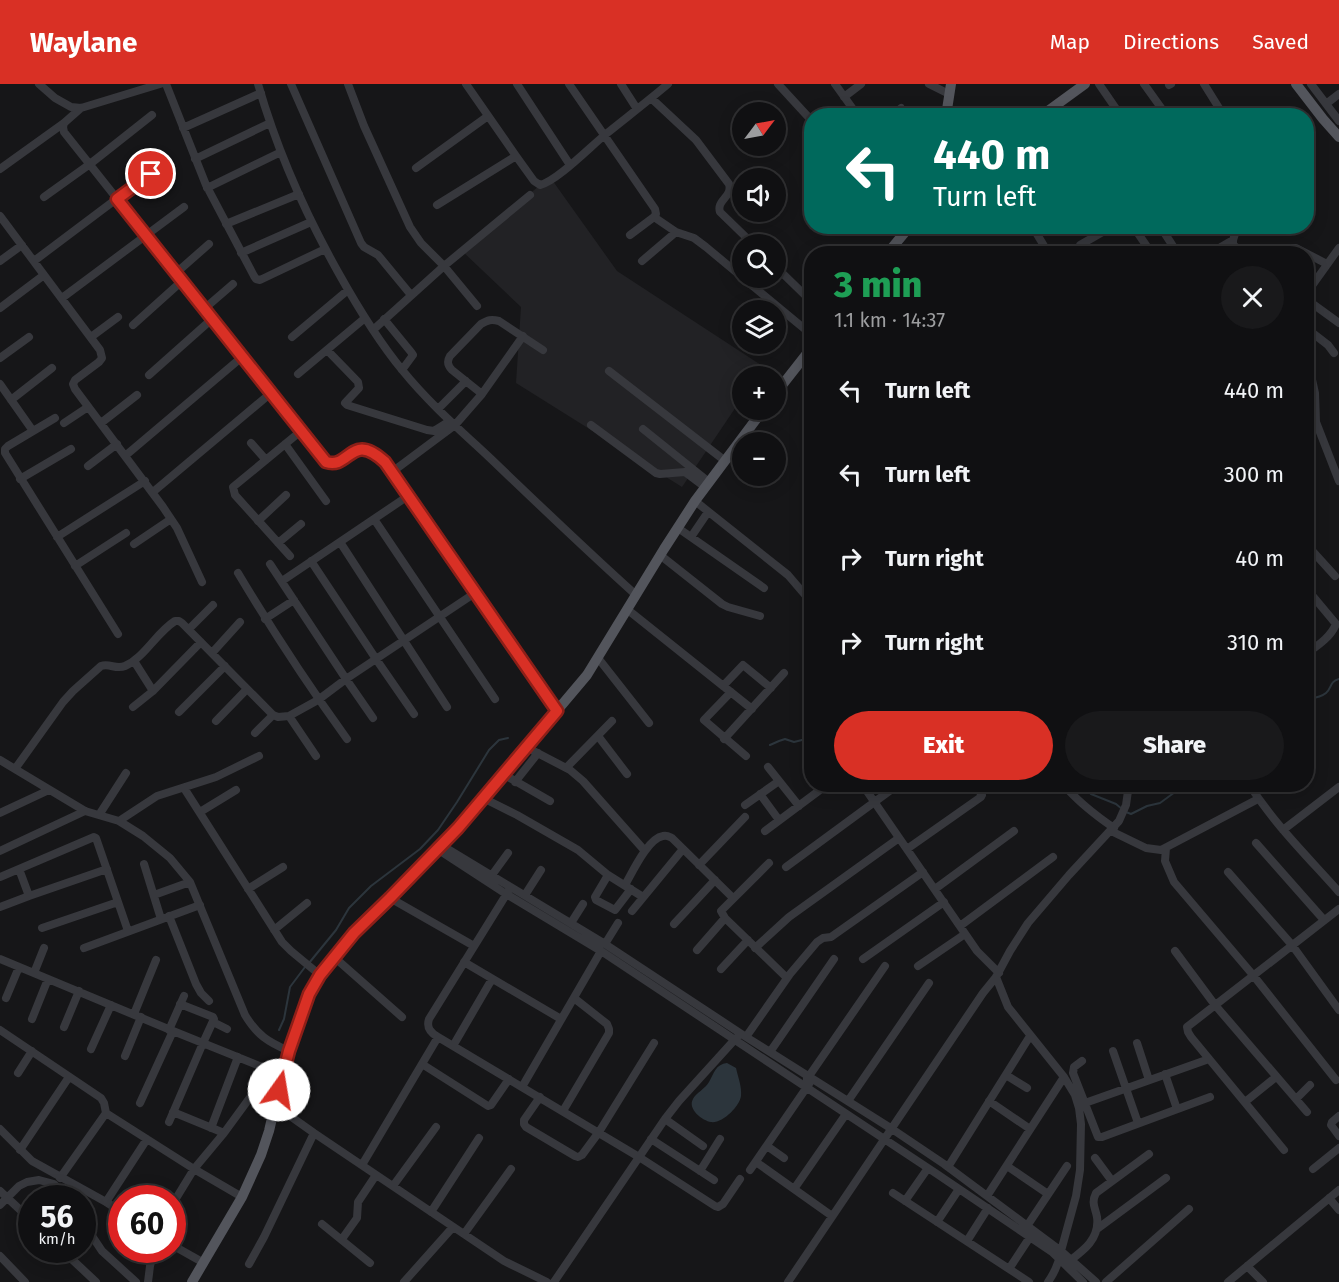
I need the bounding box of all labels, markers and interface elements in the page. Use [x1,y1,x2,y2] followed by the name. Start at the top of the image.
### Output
[30,26,137,59] text: Waylane
[1050,29,1090,55] text: Map
[1123,29,1219,55] text: Directions
[1252,29,1309,55] text: Saved
[732,102,786,156] north arrow
[732,102,786,486] map controls
[933,130,1050,180] text: 440 m
[834,132,912,210] icon: left
[125,148,176,199] pin
[134,157,167,190] icon: arrive
[732,168,786,222] button: sound
[933,181,1036,213] text: Turn left
[732,234,786,288] button: search
[834,263,922,307] text: 3 min
[1221,266,1284,329] button: close
[732,300,786,354] button: layers
[834,308,945,332] text: 1.1 km · 14:37
[732,366,786,420] button: +
[834,374,867,407] icon: left
[885,377,970,404] text: Turn left
[1224,377,1284,404] text: 440 m
[732,432,786,486] button: −
[834,458,867,491] icon: left
[885,461,970,488] text: Turn left
[1224,461,1284,488] text: 300 m
[834,542,867,575] icon: right
[885,545,984,572] text: Turn right
[1235,545,1284,572] text: 40 m
[834,626,867,659] icon: right
[885,629,984,656] text: Turn right
[1227,629,1284,656] text: 310 m
[834,711,1053,780] button: Exit
[1065,711,1284,780] button: Share
[247,1058,311,1122] position arrow
[108,1185,186,1263] speed limit sign: 60
[40,1199,73,1235] text: 56
[38,1230,76,1248] text: km/h

